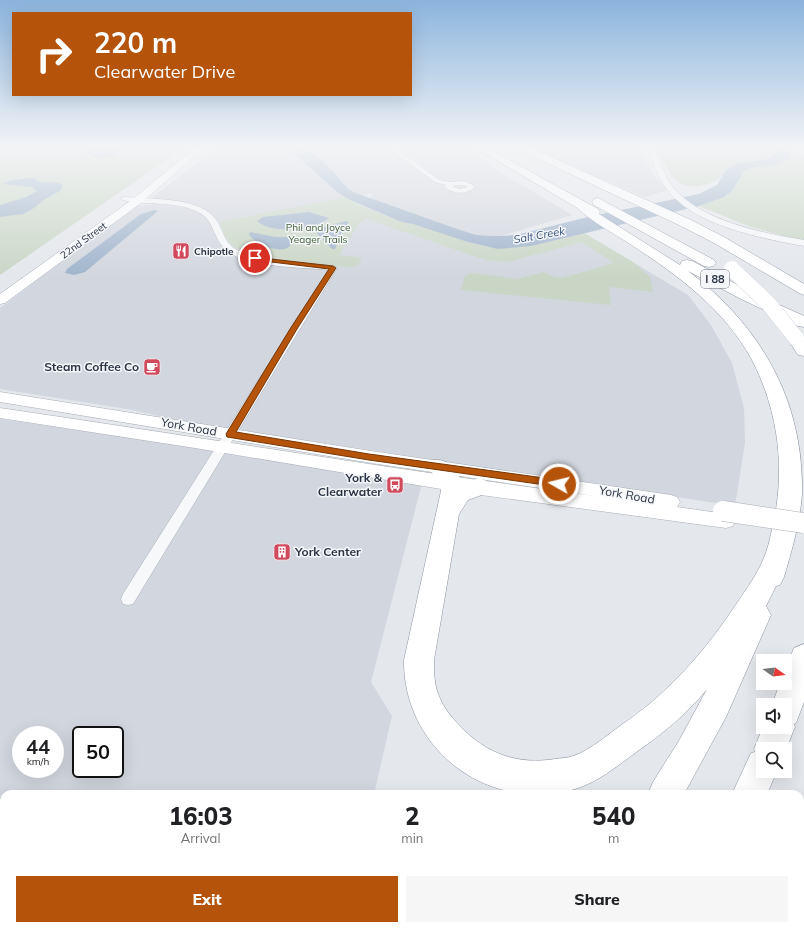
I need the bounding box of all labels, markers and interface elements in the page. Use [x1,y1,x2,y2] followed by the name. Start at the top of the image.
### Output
[94,25,177,60] text: 220 m
[28,28,80,80] icon: right
[94,60,235,83] text: Clearwater Drive
[58,219,109,262] street label: 22nd Street
[286,221,350,246] park label: Phil and Joyce Yeager Trails
[512,224,566,246] water label: Salt Creek
[171,241,191,261] restaurant icon: Chipotle
[238,241,272,275] pin
[194,245,234,258] place label: Chipotle
[244,247,266,269] icon: arrive
[701,270,729,288] road number: I 88
[142,357,162,377] cafe icon: Steam Coffee Co
[44,359,139,374] place label: Steam Coffee Co
[159,414,218,439] street label: York Road
[538,463,580,505] position arrow
[318,470,383,499] place label: York & Clearwater
[385,475,405,495] bus stop icon: York & Clearwater
[597,482,656,507] street label: York Road
[272,542,292,562] building icon: York Center
[294,544,361,559] place label: York Center
[756,654,792,690] north arrow
[756,654,792,778] map controls
[756,698,792,734] button: sound
[72,726,124,778] speed limit sign: 50
[26,734,50,759] text: 44
[756,742,792,778] button: search
[27,755,49,768] text: km/h
[169,801,233,831] text: 16:03
[405,801,420,831] text: 2
[592,801,635,831] text: 540
[181,830,221,846] text: Arrival
[401,830,423,846] text: min
[608,830,619,846] text: m
[16,876,398,922] button: Exit
[406,876,788,922] button: Share

